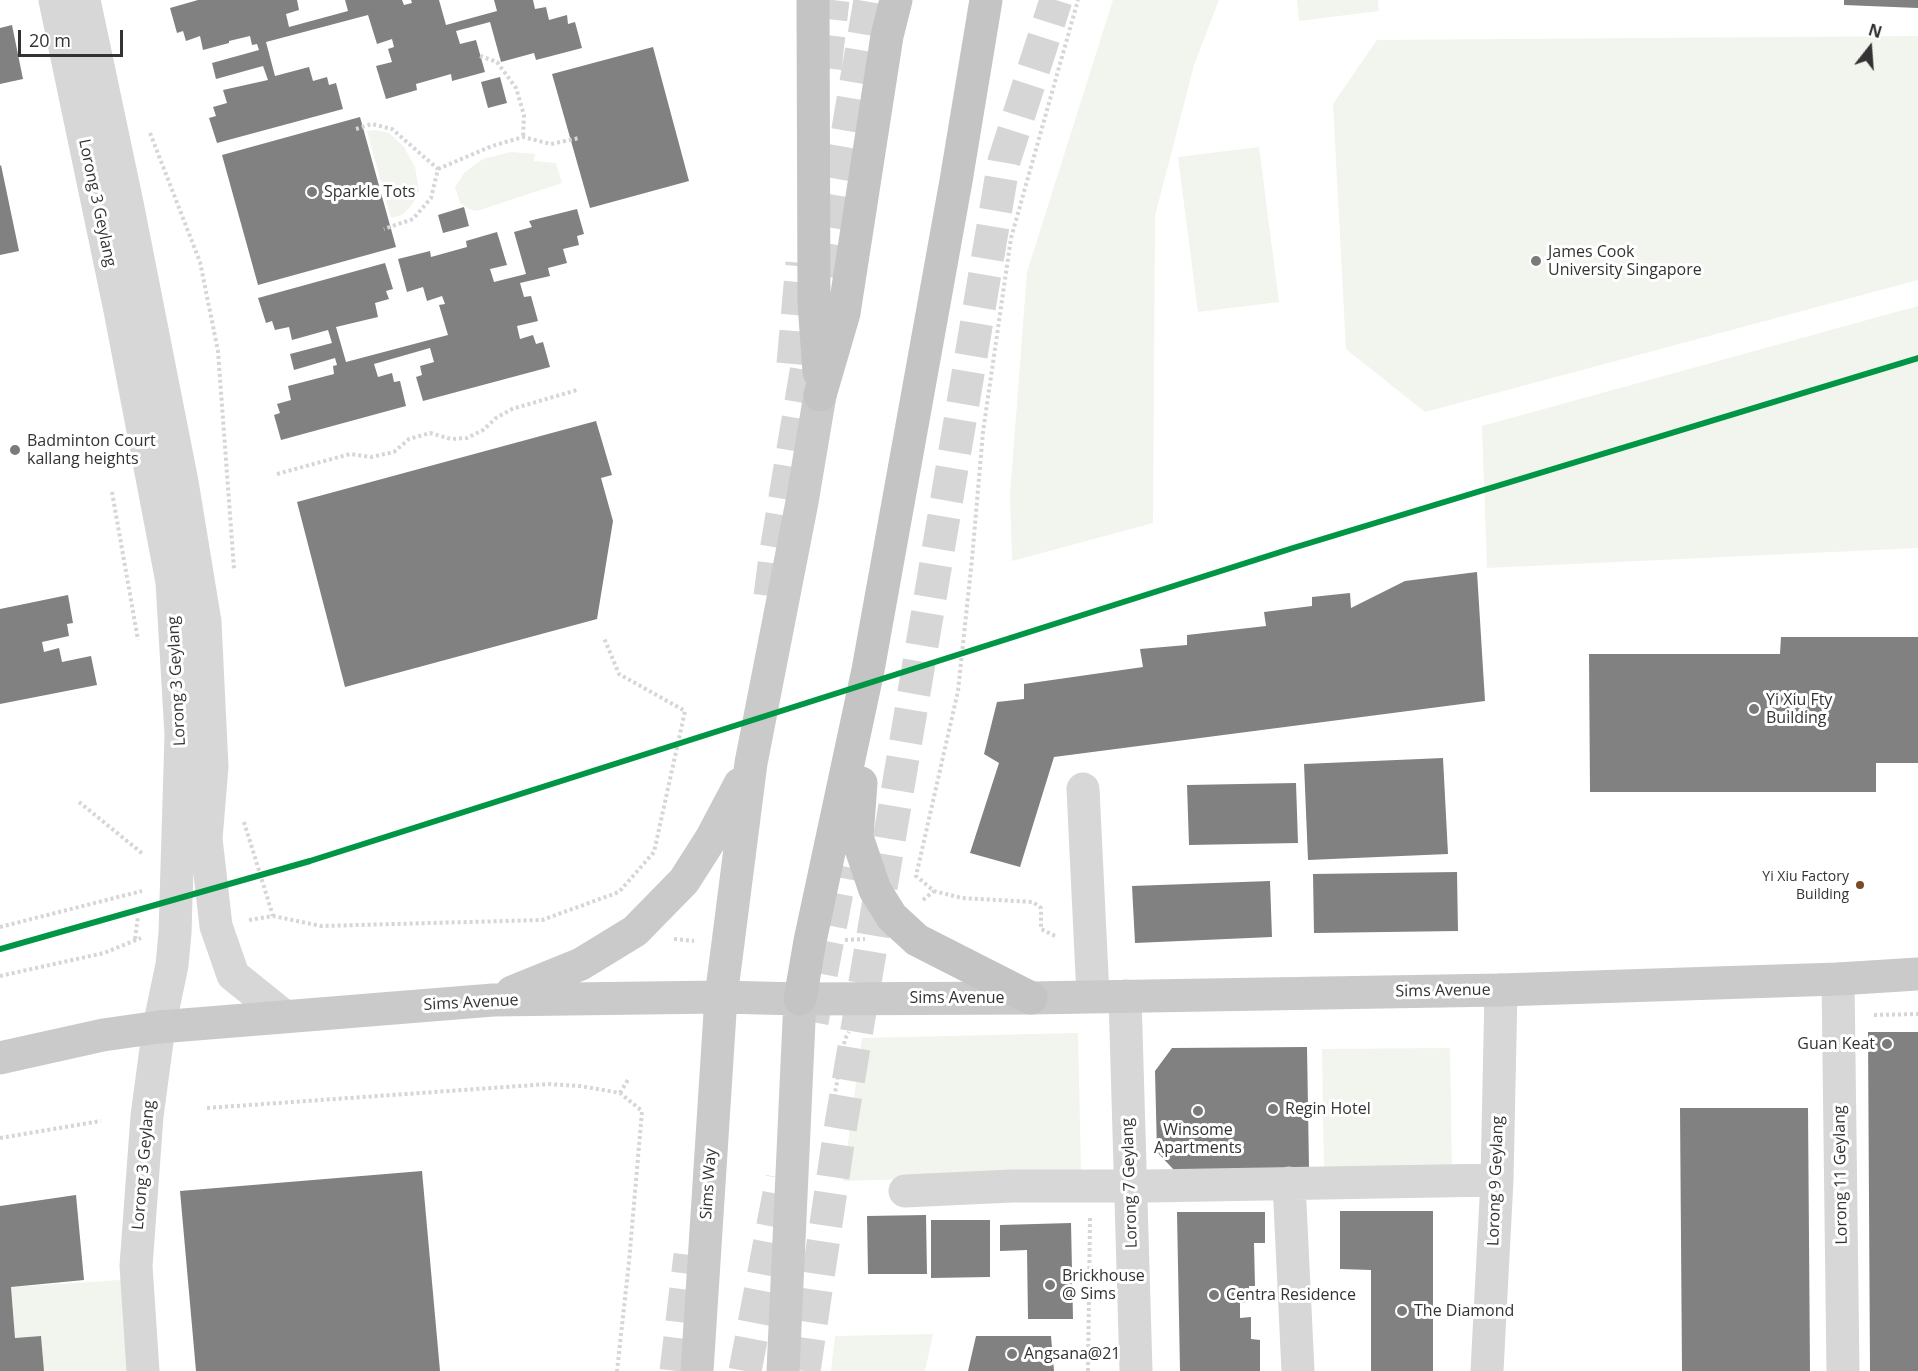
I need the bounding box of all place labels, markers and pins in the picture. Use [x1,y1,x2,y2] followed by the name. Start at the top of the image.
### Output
[324,182,415,202] place label: Sparkle Tots
[305,185,319,199] marker: Sparkle Tots
[1548,242,1702,280] place label: James Cook University Singapore
[1529,254,1543,268] marker: James Cook University Singapore
[27,431,156,469] place label: Badminton Court kallang heights
[8,443,22,457] marker: Badminton Court kallang heights
[1766,690,1832,728] place label: Yi Xiu Fty Building
[1747,702,1761,716] marker: Yi Xiu Fty Building
[1762,869,1849,902] place label: Yi Xiu Factory Building
[1854,879,1866,891] marker: Yi Xiu Factory Building
[1797,1034,1875,1054] place label: Guan Keat
[1880,1037,1894,1051] marker: Guan Keat
[1285,1099,1371,1119] place label: Regin Hotel
[1266,1102,1280,1116] marker: Regin Hotel
[1191,1104,1205,1118] marker: Winsome Apartments
[1154,1120,1242,1158] place label: Winsome Apartments
[1062,1266,1145,1304] place label: Brickhouse @ Sims
[1043,1278,1057,1292] marker: Brickhouse @ Sims
[1226,1285,1356,1305] place label: Centra Residence
[1207,1288,1221,1302] marker: Centra Residence
[1414,1301,1514,1321] place label: The Diamond
[1395,1304,1409,1318] marker: The Diamond
[1024,1344,1120,1364] place label: Angsana@21
[1005,1347,1019,1361] marker: Angsana@21

